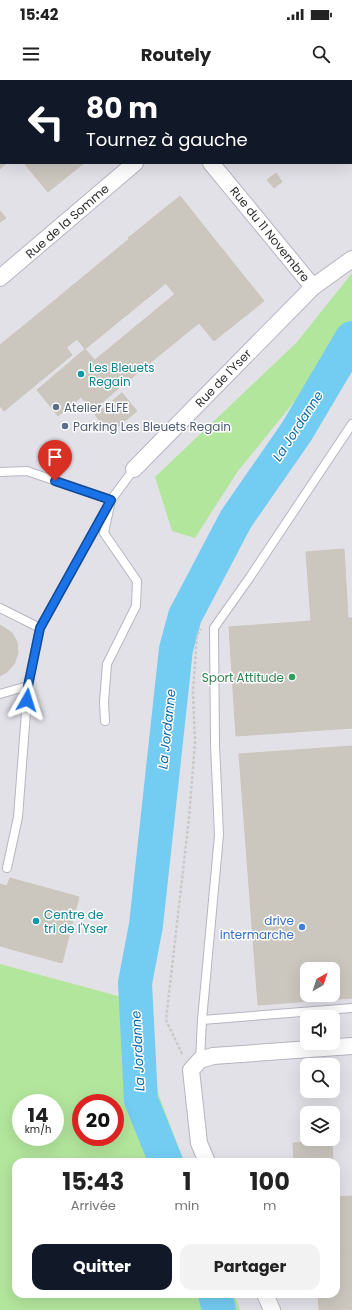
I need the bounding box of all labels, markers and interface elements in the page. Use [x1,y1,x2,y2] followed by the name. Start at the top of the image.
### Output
[20,4,58,25] text: 15:42
[141,42,211,67] text: Routely
[20,43,42,65] icon: menu
[310,43,332,65] icon: search
[86,89,158,128] text: 80 m
[20,96,72,148] icon: left
[86,127,248,152] text: Tournez à gauche
[22,180,112,262] street label: Rue de la Somme
[226,183,314,285] street label: Rue du 11 Novembre
[191,345,255,411] street label: Rue de l'Yser
[89,359,155,390] place label: Les Bleuets Regain
[76,369,86,379] marker: Les Bleuets Regain
[268,387,328,465] water label: La Jordanne
[64,399,128,416] place label: Atelier ELFE
[51,402,61,412] marker: Atelier ELFE
[73,418,231,435] place label: Parking Les Bleuets Regain
[60,421,70,431] marker: Parking Les Bleuets Regain
[38,440,72,481] pin
[44,446,66,468] icon: arrive
[202,669,284,686] place label: Sport Attitude
[287,672,297,682] marker: Sport Attitude
[6,679,48,721] position arrow
[153,688,181,770] water label: La Jordanne
[44,906,108,937] place label: Centre de tri de l'Yser
[220,912,294,943] place label: drive intermarche
[31,916,41,926] marker: Centre de tri de l'Yser
[297,922,307,932] marker: drive intermarche
[300,962,340,1002] north arrow
[300,962,340,1146] map controls
[126,1010,150,1092] water label: La Jordanne
[300,1010,340,1050] button: sound
[300,1058,340,1098] button: search
[72,1094,124,1146] speed limit sign: 20
[27,1101,49,1129] text: 14
[300,1106,340,1146] button: layers
[25,1122,51,1137] text: km/h
[62,1165,124,1198] text: 15:43
[182,1165,191,1198] text: 1
[250,1165,290,1198] text: 100
[71,1196,116,1215] text: Arrivée
[174,1196,199,1215] text: min
[263,1196,276,1215] text: m
[32,1244,172,1290] button: Quitter
[180,1244,320,1290] button: Partager

